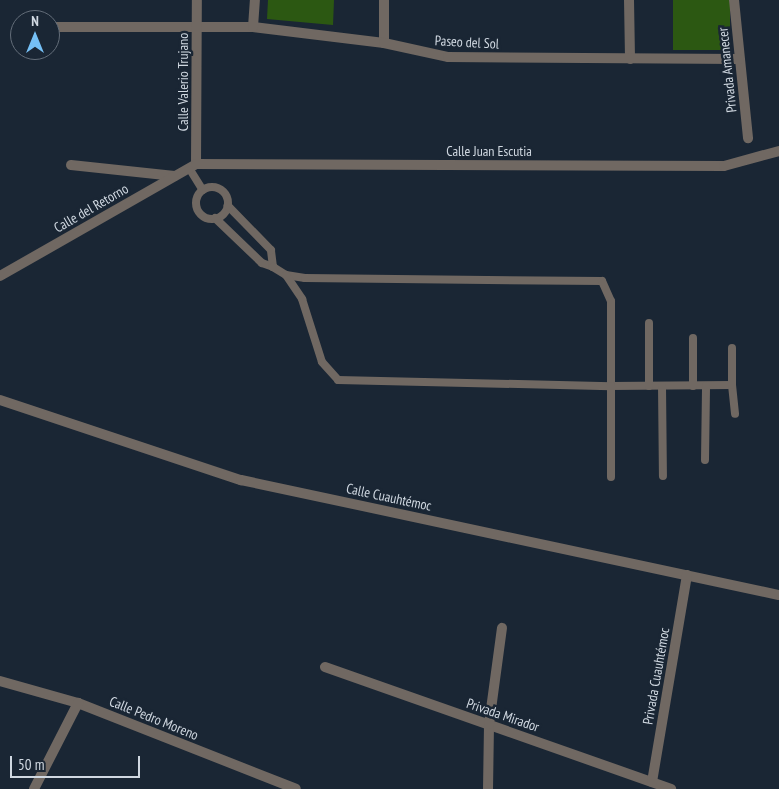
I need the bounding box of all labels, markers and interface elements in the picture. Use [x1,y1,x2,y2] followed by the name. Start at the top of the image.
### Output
[10,10,60,60] north arrow
[31,12,39,30] text: N
[714,26,740,114] street label: Privada Amanecer
[175,32,191,132] street label: Calle Valerio Trujano
[434,32,500,52] street label: Paseo del Sol
[446,143,532,159] street label: Calle Juan Escutia
[51,180,131,236] street label: Calle del Retorno
[345,480,433,514] street label: Calle Cuauhtémoc
[639,626,673,726] street label: Privada Cuauhtémoc
[107,693,201,743] street label: Calle Pedro Moreno
[464,695,542,735] street label: Privada Mirador
[12,746,142,778] scale bar
[18,755,44,774] text: 50 m

